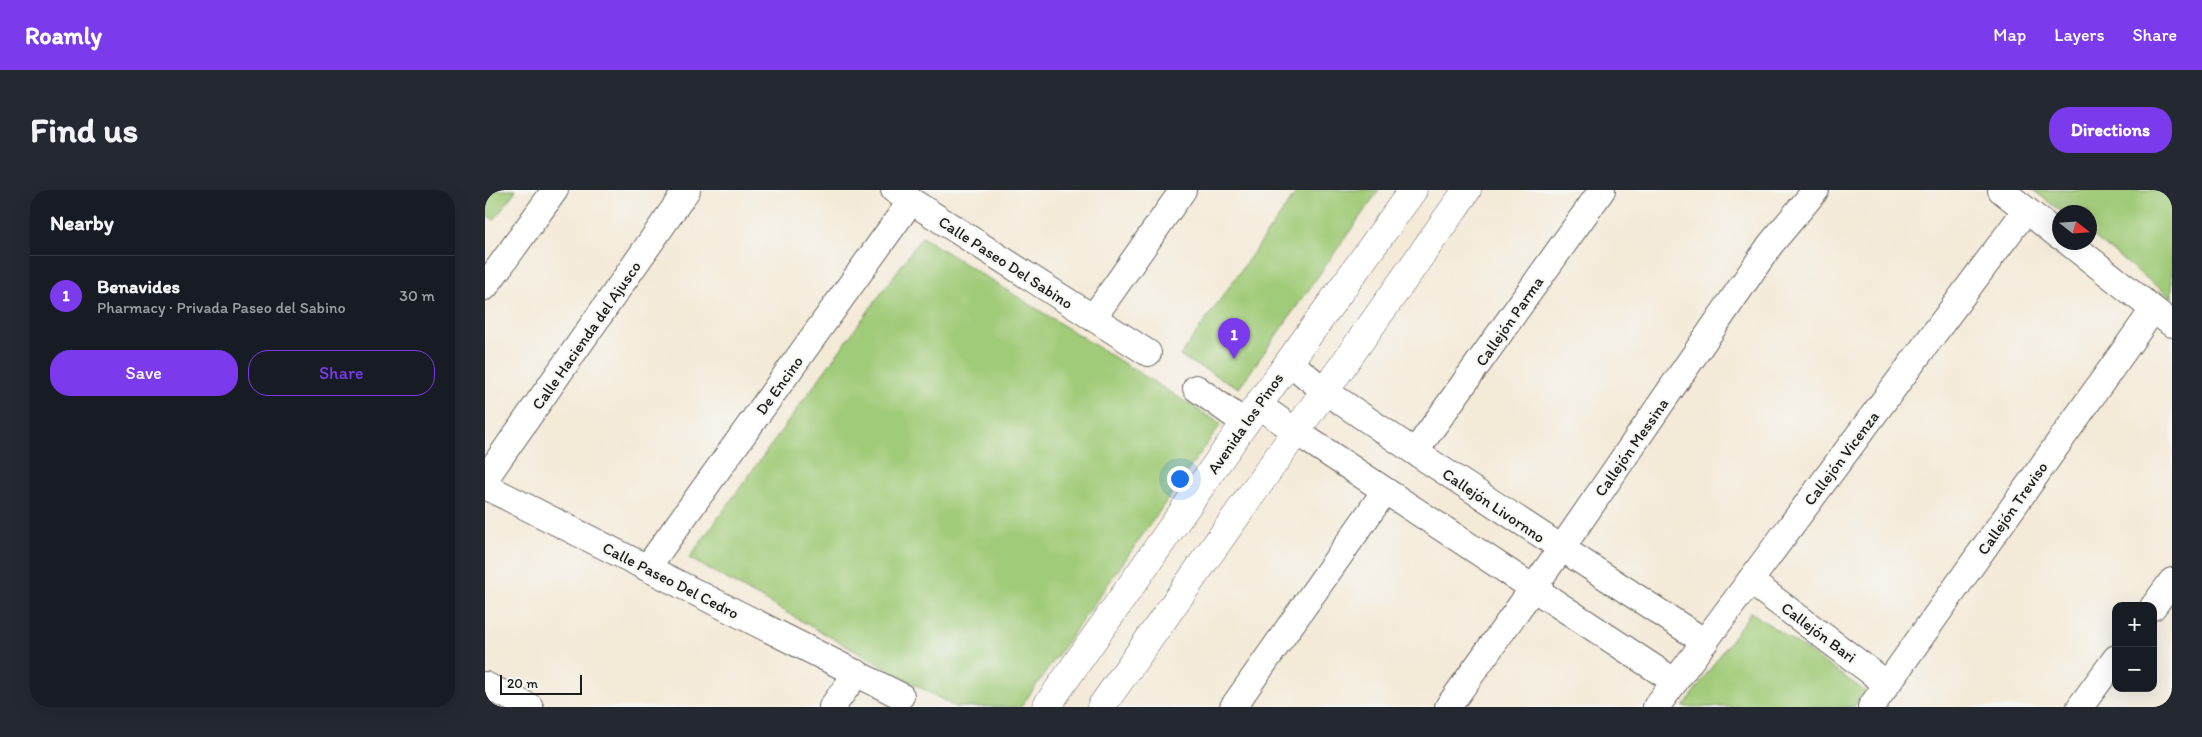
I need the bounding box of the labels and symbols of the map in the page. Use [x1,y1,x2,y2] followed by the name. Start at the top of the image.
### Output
[2052,205,2097,250] north arrow
[935,212,1076,313] street label: Calle Paseo Del Sabino
[528,257,645,413] street label: Calle Hacienda del Ajusco
[1471,272,1548,370] street label: Callejón Parma
[1218,318,1250,359] pin: 1
[752,352,807,418] street label: De Encino
[1203,369,1287,478] street label: Avenida los Pinos
[1590,394,1672,500] street label: Callejón Messina
[1800,407,1883,509] street label: Callejón Vicenza
[1973,458,2052,559] street label: Callejón Treviso
[1439,464,1549,547] street label: Callejón Livornno
[1167,466,1193,492] your location
[600,538,742,623] street label: Calle Paseo Del Cedro
[1778,598,1860,667] street label: Callejón Bari
[500,672,583,695] scale bar

